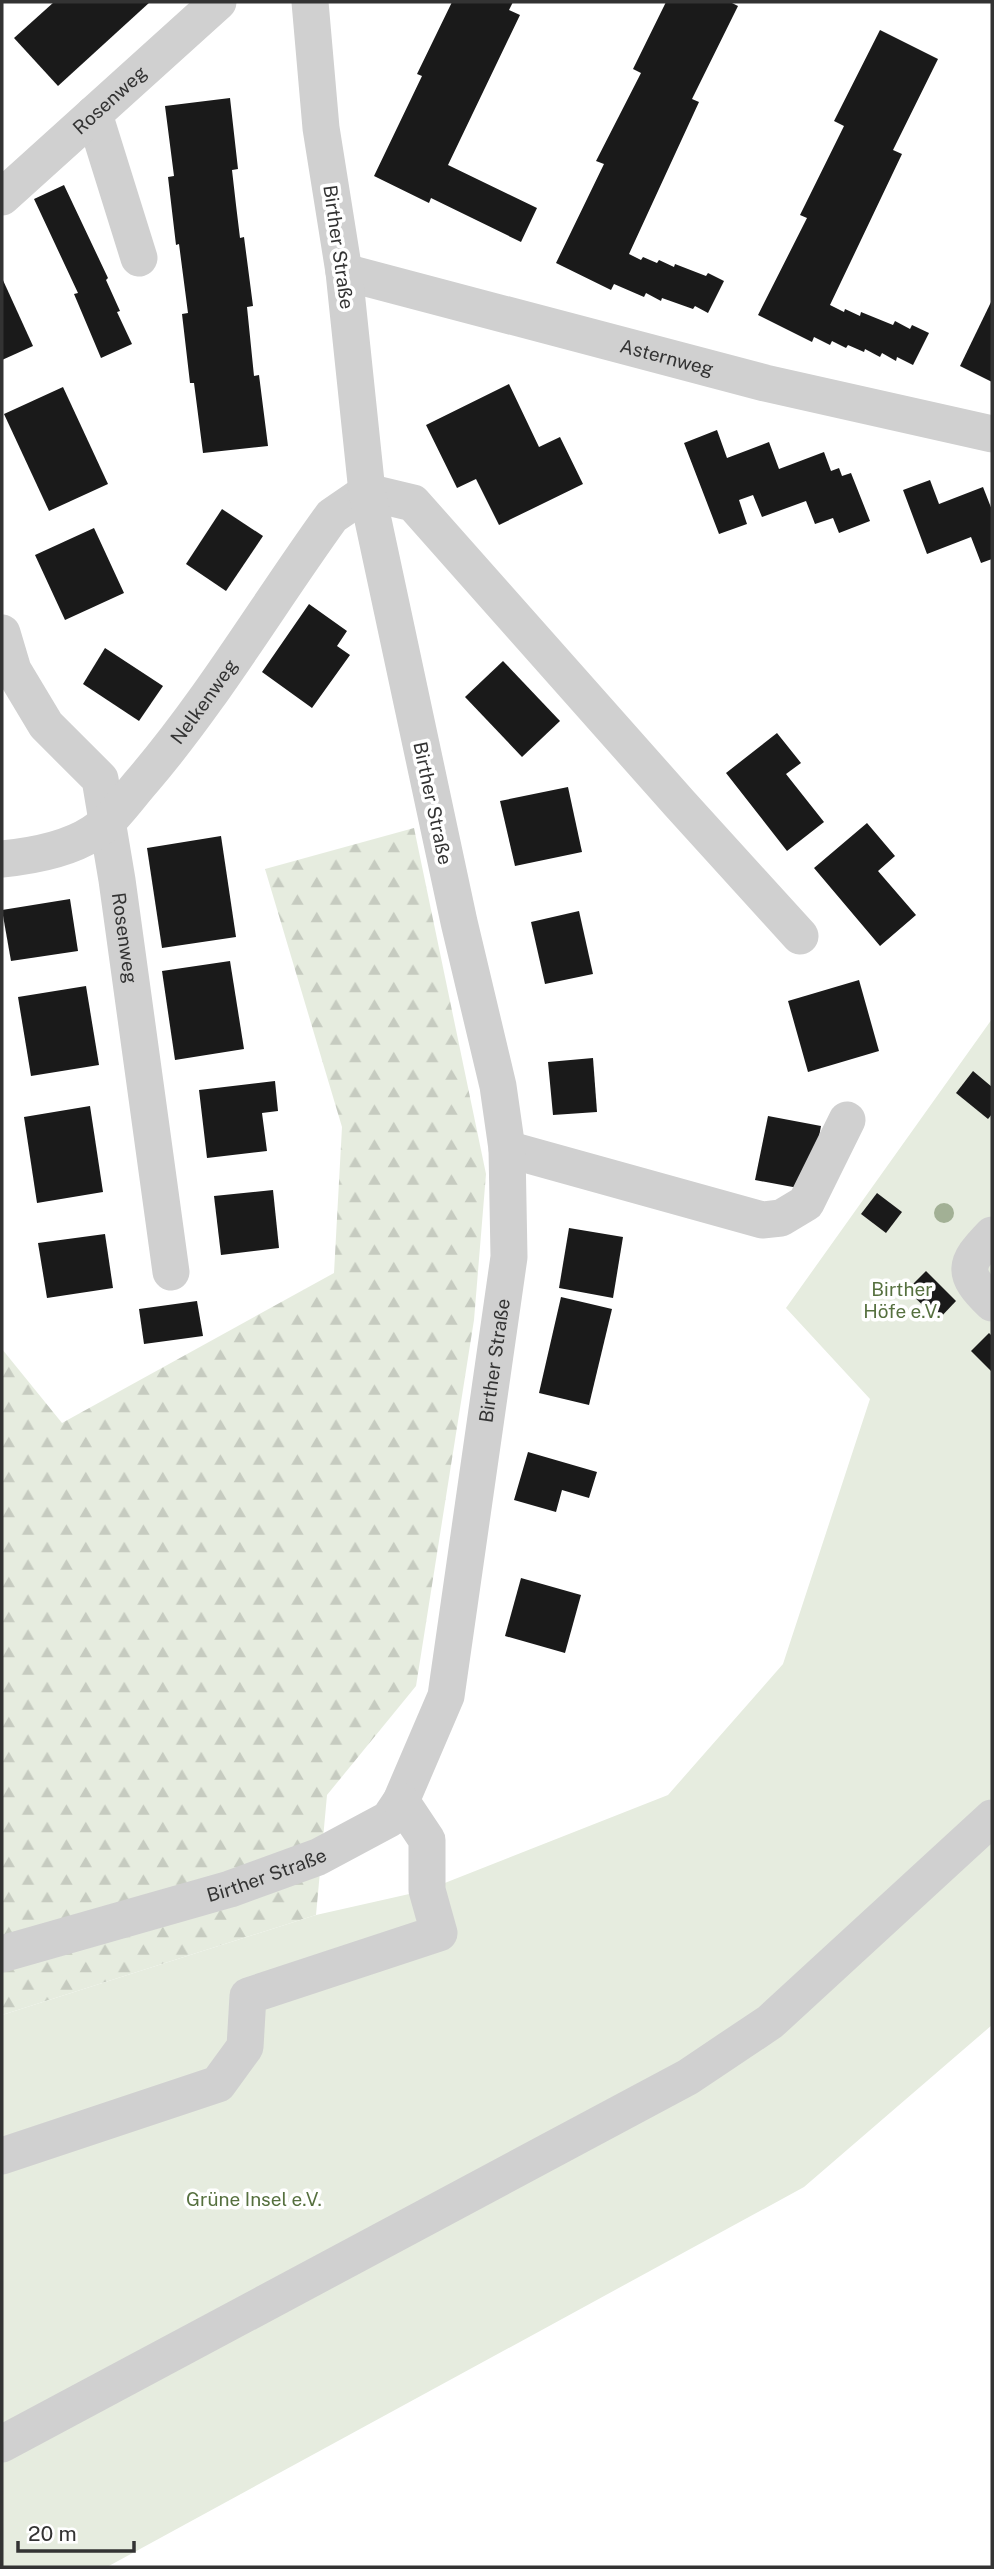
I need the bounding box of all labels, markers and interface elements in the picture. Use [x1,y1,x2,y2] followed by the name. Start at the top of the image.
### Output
[68,61,151,139] street label: Rosenweg
[319,183,359,311] street label: Birther Straße
[618,334,716,380] street label: Asternweg
[166,655,242,748] street label: Nelkenweg
[409,739,457,867] street label: Birther Straße
[108,891,142,985] street label: Rosenweg
[863,1278,941,1322] park label: Birther Höfe e.V.
[474,1297,514,1424] street label: Birther Straße
[204,1844,330,1906] street label: Birther Straße
[186,2188,322,2210] park label: Grüne Insel e.V.
[18,2510,133,2554] scale bar
[28,2521,77,2546] text: 20 m

